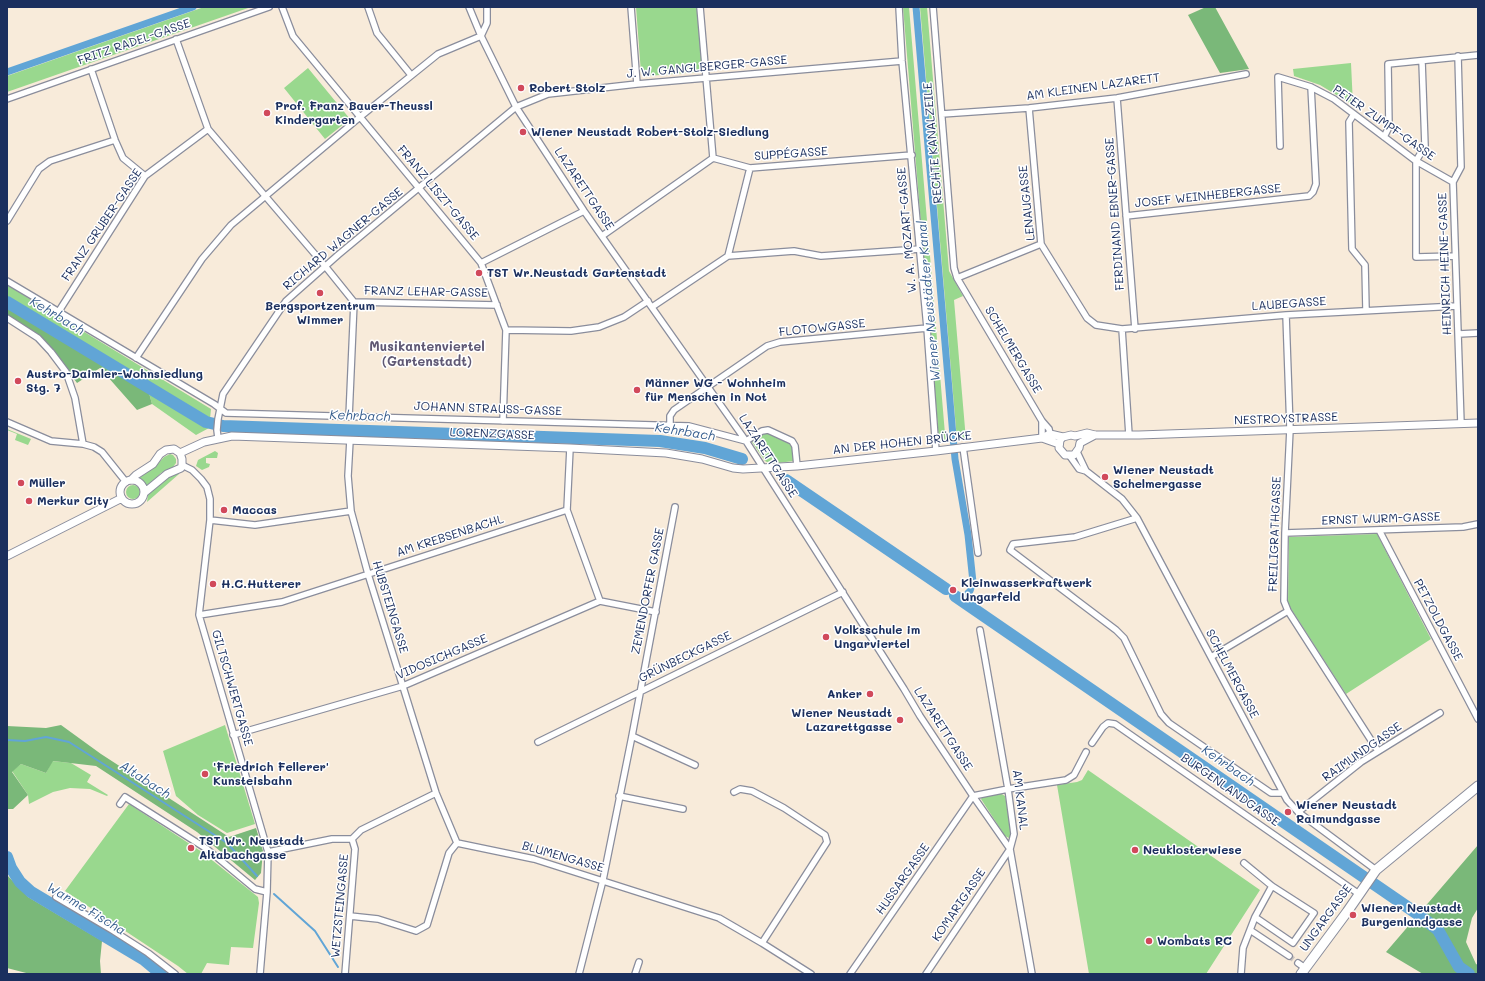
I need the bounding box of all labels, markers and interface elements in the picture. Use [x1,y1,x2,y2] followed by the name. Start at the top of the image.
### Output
[76,16,192,68] street label: FRITZ RADEL-GASSE
[626,53,788,81] street label: J. W. GANGLBERGER-GASSE
[1025,70,1161,104] street label: AM KLEINEN LAZARETT
[529,81,605,95] place label: Robert Stolz
[921,82,945,204] street label: RECHTE KANALZEILE
[1330,82,1438,164] street label: PETER ZUMPF-GASSE
[516,83,526,93] marker: Robert Stolz
[275,99,433,127] place label: Prof. Franz Bauer-Theussl Kindergarten
[262,108,272,118] marker: Prof. Franz Bauer-Theussl Kindergarten
[531,125,769,139] place label: Wiener Neustadt Robert-Stolz-Siedlung
[518,127,528,137] marker: Wiener Neustadt Robert-Stolz-Siedlung
[1102,137,1128,291] street label: FERDINAND EBNER-GASSE
[394,143,482,243] street label: FRANZ LISZT-GASSE
[754,144,828,164] street label: SUPPÉGASSE
[551,145,617,233] street label: LAZARETTGASSE
[1016,164,1038,242] street label: LENAUGASSE
[59,166,145,284] street label: FRANZ GRUBER-GASSE
[894,167,920,293] street label: W. A. MOZART-GASSE
[1134,181,1282,211] street label: JOSEF WEINHEBERGASSE
[280,185,406,293] street label: RICHARD WAGNER-GASSE
[1435,193,1455,335] street label: HEINRICH HEINE-GASSE
[914,220,944,382] water label: Wiener Neustädter Kanal
[487,266,666,280] place label: TST Wr.Neustadt Gartenstadt
[474,268,484,278] marker: TST Wr.Neustadt Gartenstadt
[364,284,488,300] street label: FRANZ LEHAR-GASSE
[315,288,325,298] marker: Bergsportzentrum Wimmer
[27,294,87,338] water label: Kehrbach
[1251,294,1327,314] street label: LAUBEGASSE
[265,299,375,327] place label: Bergsportzentrum Wimmer
[981,304,1045,396] street label: SCHELMERGASSE
[778,316,866,340] street label: FLOTOWGASSE
[369,339,485,370] district label: Musikantenviertel (Gartenstadt)
[26,367,203,395] place label: Austro-Daimler-Wohnsiedlung Stg. 7
[13,376,23,386] marker: Austro-Daimler-Wohnsiedlung Stg. 7
[645,376,786,404] place label: Männer WG - Wohnheim für Menschen in Not
[632,385,642,395] marker: Männer WG - Wohnheim für Menschen in Not
[414,399,562,419] street label: JOHANN STRAUSS-GASSE
[329,407,391,425] water label: Kehrbach
[1234,410,1338,428] street label: NESTROYSTRASSE
[736,412,800,500] street label: LAZARETTGASSE
[654,420,716,444] water label: Kehrbach
[449,425,535,443] street label: LORENZGASSE
[832,429,972,457] street label: AN DER HOHEN BRÜCKE
[1113,463,1214,491] place label: Wiener Neustadt Schelmergasse
[1100,472,1110,482] marker: Wiener Neustadt Schelmergasse
[29,476,65,490] place label: Müller
[1266,476,1284,592] street label: FREILIGRATHGASSE
[16,478,26,488] marker: Müller
[37,494,109,508] place label: Merkur City
[24,496,34,506] marker: Merkur City
[232,503,277,517] place label: Maccas
[219,505,229,515] marker: Maccas
[1321,510,1441,528] street label: ERNST WURM-GASSE
[395,512,505,560] street label: AM KREBSENBACHL
[629,527,667,655] street label: ZEMENDORFER GASSE
[369,559,411,655] street label: HUBSTEINGASSE
[961,576,1092,604] place label: Kleinwasserkraftwerk Ungarfeld
[221,577,301,591] place label: H.C.Hutterer
[1410,577,1466,663] street label: PETZOLDGASSE
[208,579,218,589] marker: H.C.Hutterer
[948,585,958,595] marker: Kleinwasserkraftwerk Ungarfeld
[834,623,920,651] place label: Volksschule im Ungarviertel
[1202,627,1262,721] street label: SCHELMERGASSE
[208,628,256,748] street label: GILTSCHWERTGASSE
[636,628,734,686] street label: GRÜNBECKGASSE
[394,631,490,683] street label: VIDOSICHGASSE
[821,632,831,642] marker: Volksschule im Ungarviertel
[911,685,975,773] street label: LAZARETTGASSE
[827,687,862,701] place label: Anker
[865,689,875,699] marker: Anker
[791,706,892,734] place label: Wiener Neustadt Lazarettgasse
[895,715,905,725] marker: Wiener Neustadt Lazarettgasse
[1320,719,1404,785] street label: RAIMUNDGASSE
[1198,742,1258,790] water label: Kehrbach
[1178,751,1282,829] street label: BURGENLANDGASSE
[117,758,173,802] water label: Altabach
[213,760,329,788] place label: 'Friedrich Fellerer' Kunsteisbahn
[200,769,210,779] marker: 'Friedrich Fellerer' Kunsteisbahn
[1009,769,1031,831] street label: AM KANAL
[1296,798,1397,826] place label: Wiener Neustadt Raimundgasse
[1283,807,1293,817] marker: Wiener Neustadt Raimundgasse
[199,834,304,862] place label: TST Wr. Neustadt Altabachgasse
[520,838,606,876] street label: BLUMENGASSE
[873,841,933,917] street label: HUSSARGASSE
[186,843,196,853] marker: TST Wr. Neustadt Altabachgasse
[1143,843,1242,857] place label: Neuklosterwiese
[1130,845,1140,855] marker: Neuklosterwiese
[328,853,352,959] street label: WETZSTEINGASSE
[929,866,989,944] street label: KOMARIGASSE
[44,879,128,939] water label: Warme Fischa
[1297,882,1355,954] street label: UNGARGASSE
[1361,901,1462,929] place label: Wiener Neustadt Burgenlandgasse
[1348,910,1358,920] marker: Wiener Neustadt Burgenlandgasse
[1157,934,1232,948] place label: Wombats RC
[1144,936,1154,946] marker: Wombats RC

